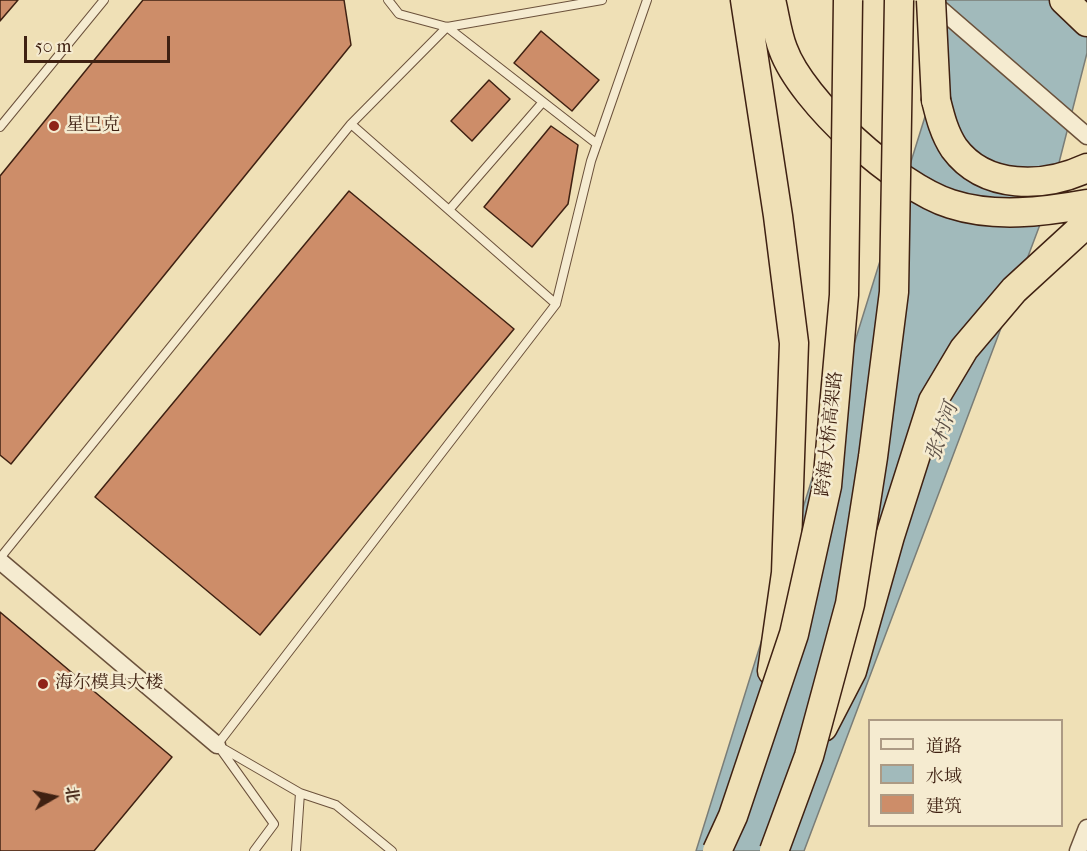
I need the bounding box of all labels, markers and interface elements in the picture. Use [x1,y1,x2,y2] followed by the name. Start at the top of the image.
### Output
[27,24,172,62] scale bar
[35,36,71,57] text: 50 m
[66,115,120,137] place label: 星巴克
[47,119,61,133] marker: 星巴克
[813,370,847,498] street label: 跨海大桥高架路
[922,400,964,464] water label: 张村河
[55,673,163,695] place label: 海尔模具大楼
[36,677,50,691] marker: 海尔模具大楼
[868,719,1063,827] legend
[926,736,962,757] text: 道路
[926,766,962,787] text: 水域
[24,767,84,827] north arrow
[62,785,83,803] text: 北
[926,796,962,817] text: 建筑

